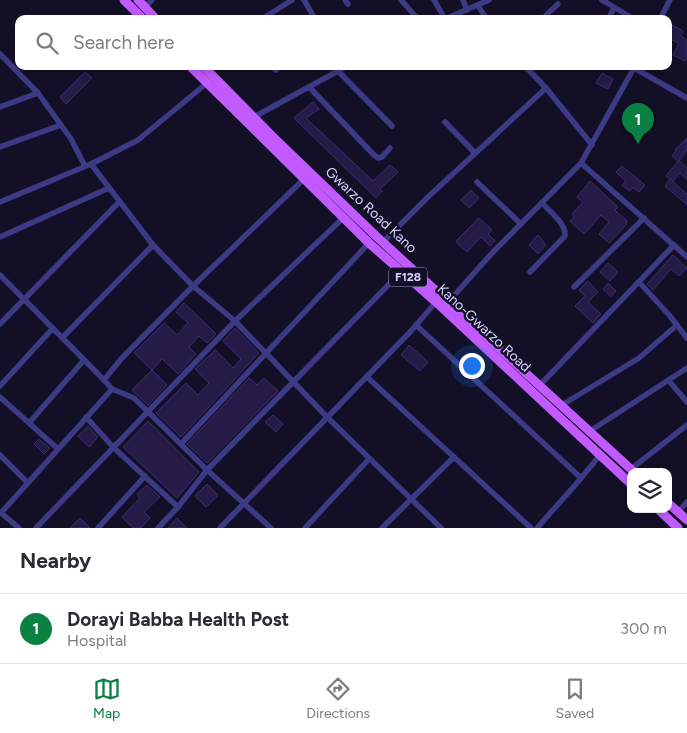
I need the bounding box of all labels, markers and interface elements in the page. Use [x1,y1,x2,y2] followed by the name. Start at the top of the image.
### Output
[15,15,672,70] search box
[33,29,61,57] icon: search
[73,31,175,54] text: Search here
[622,103,654,144] pin: 1
[322,163,420,257] street label: Gwarzo Road Kano
[389,268,427,286] road number: F128
[434,280,534,376] street label: Kano-Gwarzo Road
[459,353,485,379] your location
[627,468,672,513] map controls
[627,468,672,513] button: layers
[20,548,91,573] text: Nearby
[67,608,289,631] text: Dorayi Babba Health Post
[33,619,39,638] text: 1
[620,619,667,638] text: 300 m
[67,631,127,650] text: Hospital
[93,675,121,722] tab: Map
[306,675,370,722] tab: Directions
[556,675,594,722] tab: Saved

